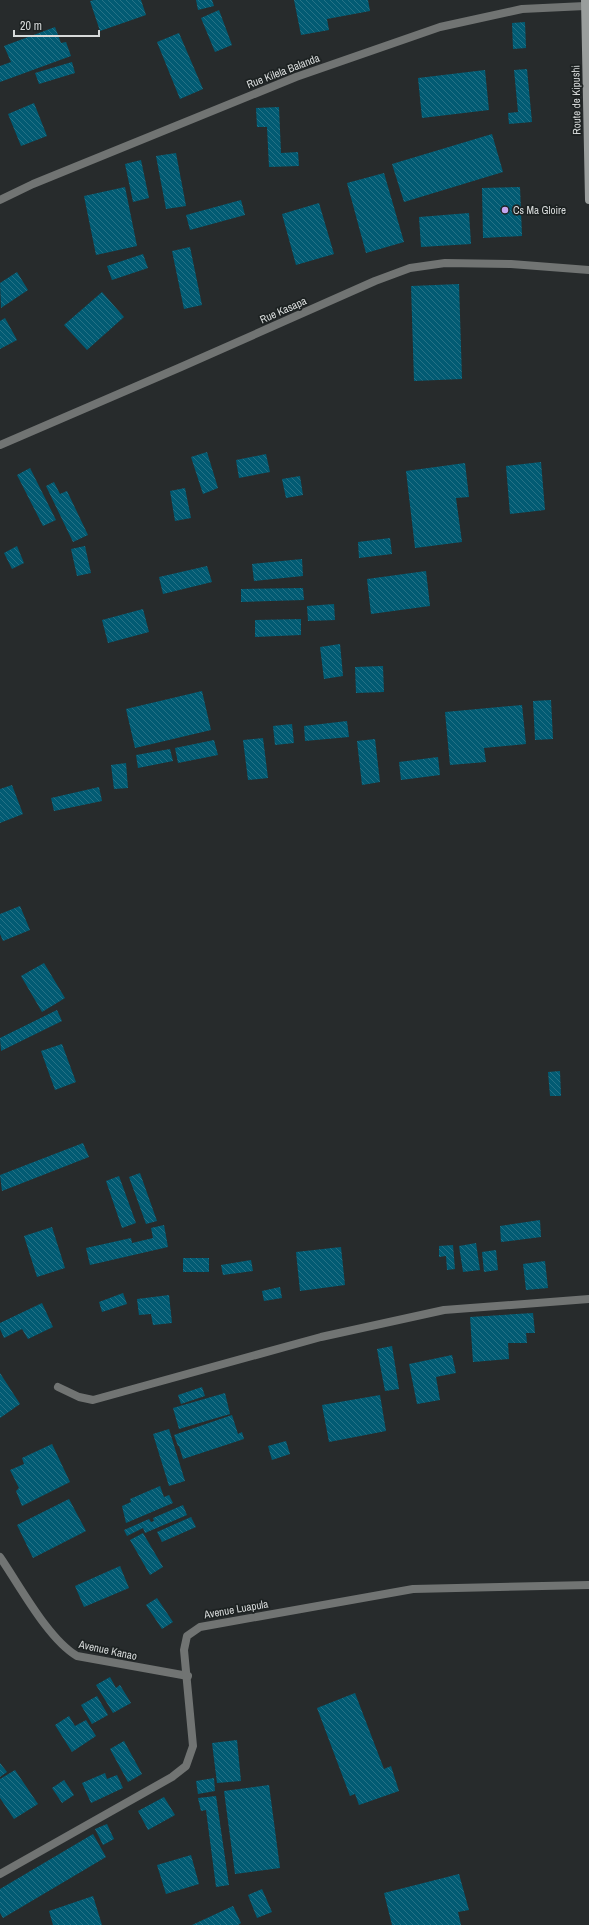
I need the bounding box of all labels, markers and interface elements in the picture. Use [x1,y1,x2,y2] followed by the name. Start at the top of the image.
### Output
[14,12,99,38] scale bar
[20,18,42,34] text: 20 m
[244,51,322,91] street label: Rue Kilela Balanda
[568,65,584,135] street label: Route de Kipushi
[513,203,566,217] place label: Cs Ma Gloire
[500,205,510,215] marker: Cs Ma Gloire
[257,294,309,326] street label: Rue Kasapa
[202,1596,269,1622] street label: Avenue Luapula
[77,1637,138,1663] street label: Avenue Kanao

